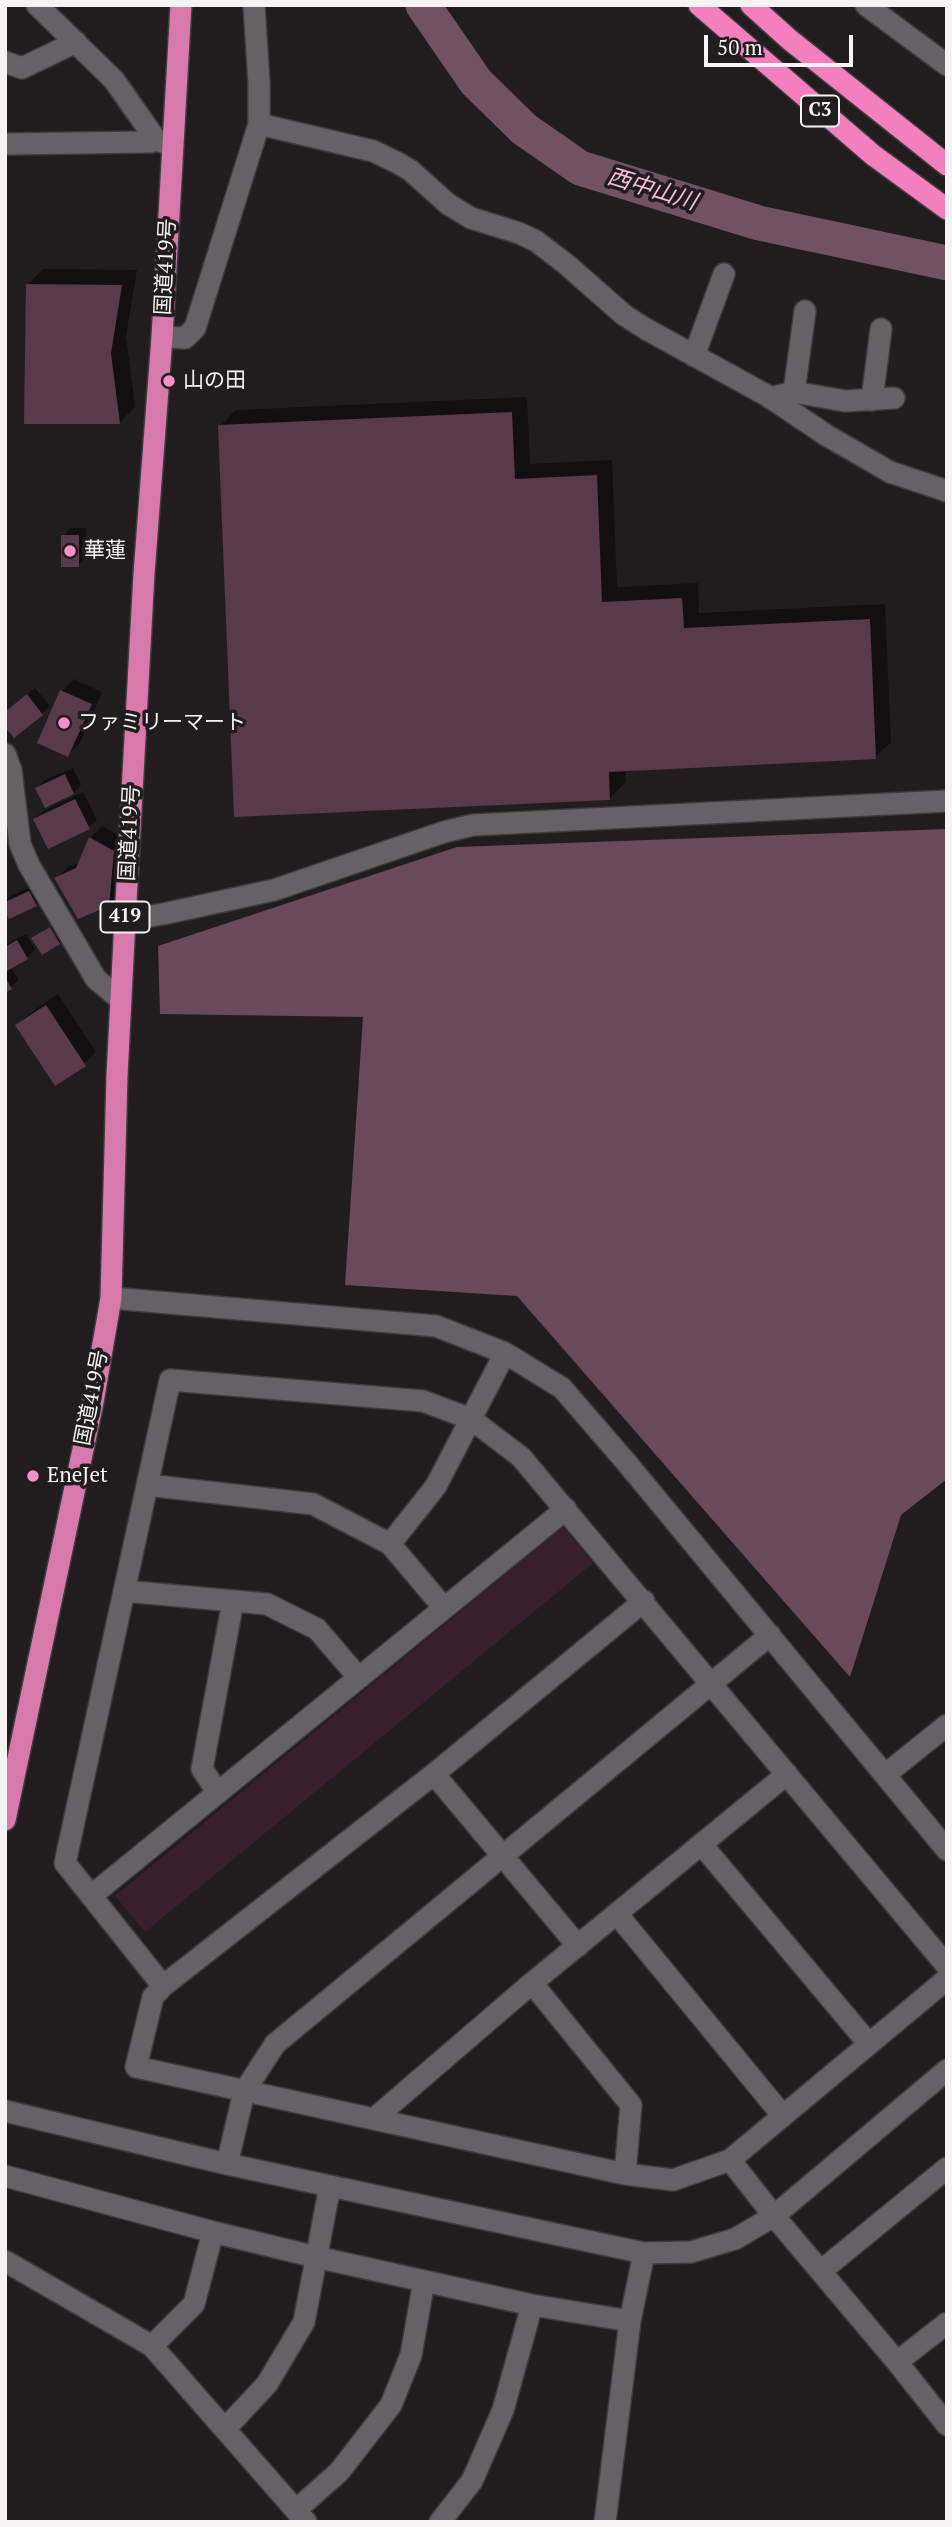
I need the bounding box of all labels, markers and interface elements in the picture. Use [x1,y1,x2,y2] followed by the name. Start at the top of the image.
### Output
[707,21,856,65] scale bar
[717,33,763,61] text: 50 m
[801,96,839,127] road number: C3
[604,163,700,217] water label: 西中山川
[151,218,181,316] street label: 国道419号
[183,368,246,394] place label: 山の田
[161,373,177,389] marker: 山の田
[84,538,126,564] place label: 華蓮
[62,543,78,559] marker: 華蓮
[78,710,246,736] place label: ファミリーマート
[56,715,72,731] marker: ファミリーマート
[115,784,145,882] street label: 国道419号
[100,902,150,932] road number: 419
[70,1348,114,1448] street label: 国道419号
[47,1463,108,1489] place label: EneJet
[25,1468,41,1484] marker: EneJet

